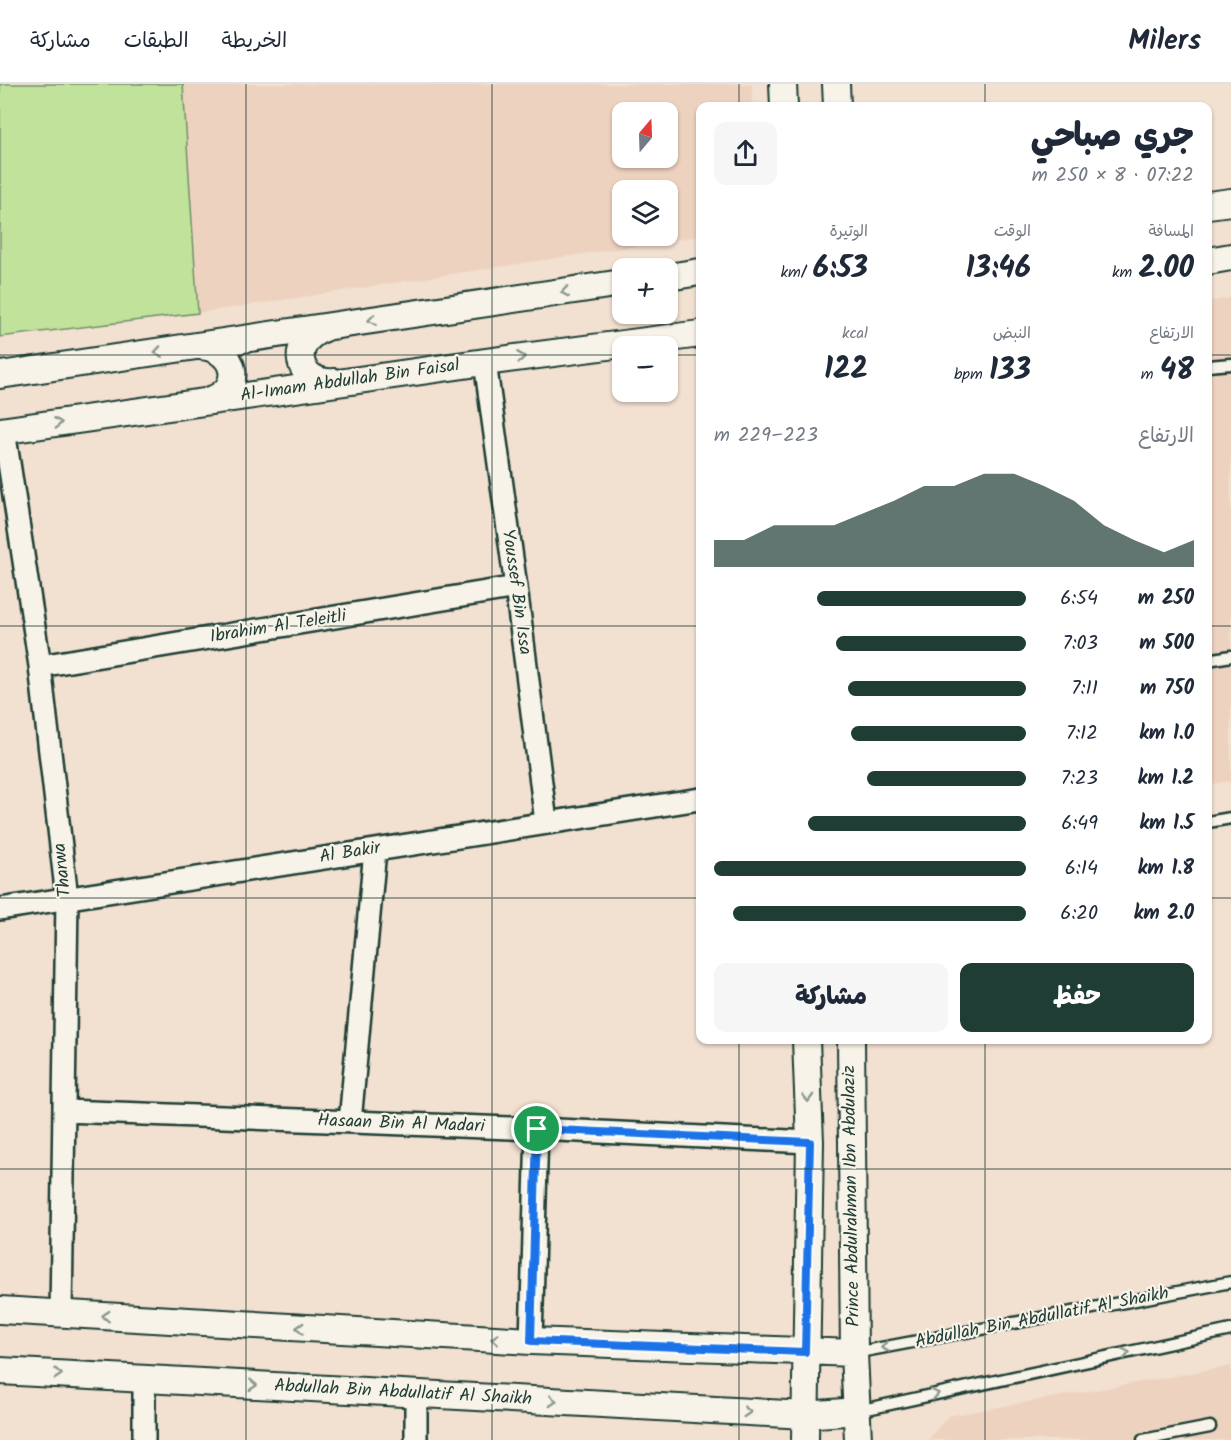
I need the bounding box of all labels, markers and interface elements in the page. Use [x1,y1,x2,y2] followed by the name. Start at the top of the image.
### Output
[1128,19,1201,64] text: Milers
[30,25,91,58] text: مشاركة
[124,25,189,58] text: الطبقات
[222,25,287,58] text: الخريطة
[612,102,678,168] north arrow
[612,102,678,402] map controls
[1031,111,1194,164] text: جري صباحي
[714,122,777,185] button: share
[1032,160,1194,192] text: 07:22 · 8 × 250 m
[612,180,678,246] button: layers
[829,219,868,244] text: الوتيرة
[994,219,1031,244] text: الوقت
[1148,219,1194,244] text: المسافة
[813,245,868,293] text: 6:53
[966,245,1031,293] text: 13:46
[1139,245,1194,293] text: 2.00
[612,258,678,324] button: +
[780,260,813,285] text: /km
[1112,260,1139,285] text: km
[560,285,569,297] one-way arrow
[367,314,376,326] one-way arrow
[842,321,868,346] text: kcal
[993,321,1031,346] text: النبض
[1149,321,1194,346] text: الارتفاع
[612,336,678,402] button: −
[153,345,163,357] one-way arrow
[824,346,868,394] text: 122
[989,347,1031,395] text: 133
[1160,347,1194,395] text: 48
[239,351,462,411] street label: Al-Imam Abdullah Bin Faisal
[517,351,526,364] one-way arrow
[954,362,989,387] text: bpm
[1141,362,1160,387] text: m
[53,417,62,429] one-way arrow
[714,420,818,452] text: 223–229 m
[1138,421,1194,453] text: الارتفاع
[493,527,539,657] street label: Youssef Bin Issa
[1060,583,1098,615] text: 6:54
[1138,583,1194,615] text: 250 m
[208,602,349,652] street label: Ibrahim Al Teleitli
[1062,628,1098,660] text: 7:03
[1139,628,1194,660] text: 500 m
[1071,673,1098,705] text: 7:11
[1140,673,1194,705] text: 750 m
[1066,718,1098,750] text: 7:12
[1139,718,1194,750] text: 1.0 km
[1061,763,1098,795] text: 7:23
[1138,763,1194,795] text: 1.2 km
[1061,808,1098,840] text: 6:49
[1139,808,1194,840] text: 1.5 km
[318,834,383,872] street label: Al Bakir
[46,842,80,898] street label: Tharwa
[1065,853,1098,885] text: 6:14
[1137,853,1194,885] text: 1.8 km
[1060,898,1098,930] text: 6:20
[1133,898,1194,930] text: 2.0 km
[714,963,948,1032] button: مشاركة
[960,963,1194,1032] button: حفظ
[835,1065,869,1327] street label: Prince Abdulrahman Ibn Abdulaziz
[802,1093,815,1102] one-way arrow
[511,1103,562,1154] pin
[317,1107,486,1141] street label: Hasaan Bin Al Madari
[520,1112,553,1145] icon: arrive
[913,1279,1171,1357] street label: Abdullah Bin Abdullatif Al Shaikh
[101,1310,110,1323] one-way arrow
[296,1321,305,1334] one-way arrow
[491,1332,500,1345] one-way arrow
[880,1340,890,1353] one-way arrow
[1120,1347,1130,1360] one-way arrow
[54,1367,63,1380] one-way arrow
[273,1372,533,1414] street label: Abdullah Bin Abdullatif Al Shaikh
[249,1379,258,1392] one-way arrow
[930,1388,940,1401] one-way arrow
[548,1394,557,1407] one-way arrow
[743,1405,752,1418] one-way arrow

